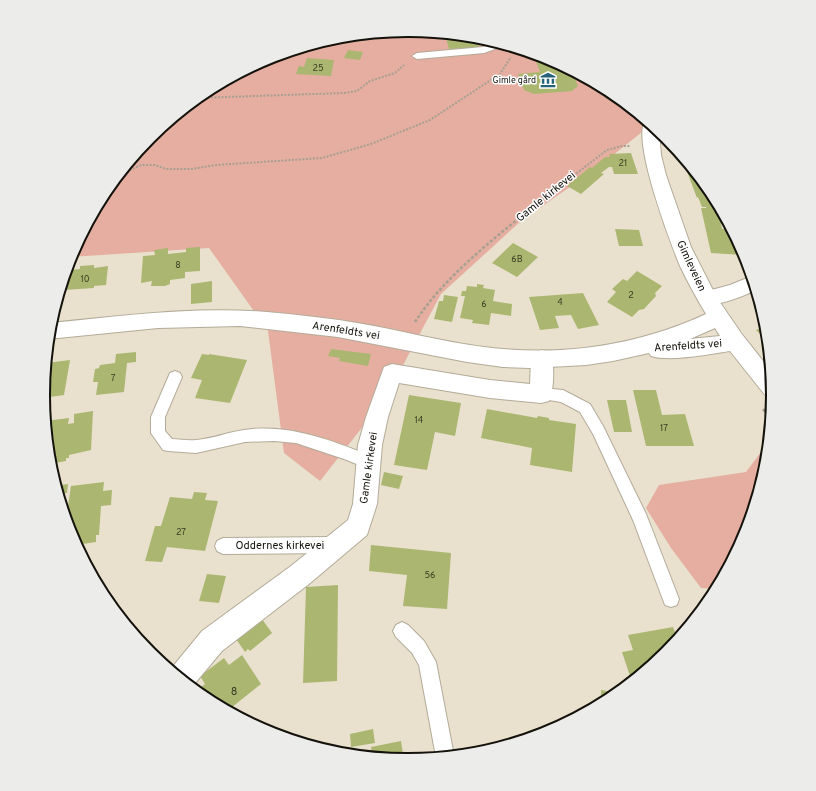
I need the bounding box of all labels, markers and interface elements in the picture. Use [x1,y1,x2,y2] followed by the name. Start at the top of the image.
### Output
[312,63,324,74] house number: 25
[539,71,557,89] museum icon: Gimle gård
[492,75,536,86] place label: Gimle gård
[619,158,627,169] house number: 21
[513,169,579,225] street label: Gamle kirkevei
[673,238,709,294] street label: Gimleveien
[511,254,523,265] house number: 6B
[175,260,181,271] house number: 8
[80,274,90,285] house number: 10
[628,290,634,301] house number: 2
[557,297,563,308] house number: 4
[481,299,487,310] house number: 6
[311,319,381,343] street label: Arenfeldts vei
[654,337,722,355] street label: Arenfeldts vei
[111,373,116,384] house number: 7
[415,415,424,426] house number: 14
[660,423,668,434] house number: 17
[357,431,381,505] street label: Gamle kirkevei
[176,527,186,538] house number: 27
[236,539,324,553] street label: Oddernes kirkevei
[425,570,435,581] house number: 56
[231,685,237,699] house number: 8

